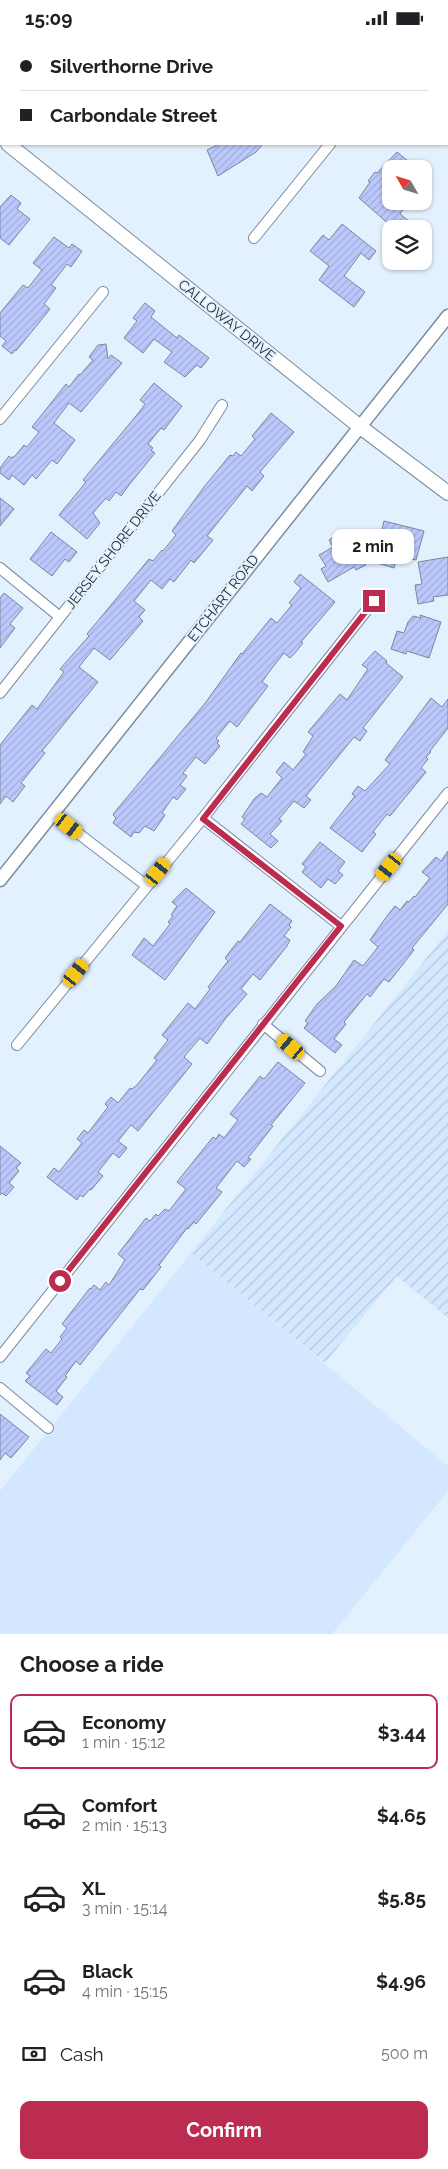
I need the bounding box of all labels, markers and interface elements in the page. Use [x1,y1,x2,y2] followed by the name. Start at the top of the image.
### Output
[25,7,72,29] text: 15:09
[50,55,213,77] text: Silverthorne Drive
[50,104,217,126] text: Carbondale Street
[382,160,432,210] north arrow
[382,160,432,270] map controls
[382,220,432,270] button: layers
[175,276,279,364] street label: CALLOWAY DRIVE
[62,488,164,612] street label: JERSEY SHORE DRIVE
[333,529,415,563] callout: 2 min
[352,537,394,556] text: 2 min
[184,551,262,645] street label: ETCHART ROAD
[363,590,385,612] route end
[52,811,85,841] car
[373,851,404,883] car
[142,856,173,888] car
[60,957,91,989] car
[274,1032,307,1062] car
[49,1270,71,1292] route start
[20,1651,164,1677] text: Choose a ride
[22,1709,67,1754] icon: car
[82,1711,166,1733] text: Economy
[377,1721,426,1743] text: $3.44
[82,1733,165,1752] text: 1 min · 15:12
[22,1792,67,1837] icon: car
[82,1794,157,1816] text: Comfort
[377,1804,426,1826] text: $4.65
[82,1816,167,1835] text: 2 min · 15:13
[22,1875,67,1920] icon: car
[82,1877,105,1899] text: XL
[377,1887,426,1909] text: $5.85
[82,1899,168,1918] text: 3 min · 15:14
[22,1958,67,2003] icon: car
[82,1960,133,1982] text: Black
[376,1970,426,1992] text: $4.96
[82,1982,168,2001] text: 4 min · 15:15
[20,2040,48,2068] icon: cash
[60,2043,104,2065] text: Cash
[381,2044,428,2063] text: 500 m
[20,2101,428,2159] button: Confirm

